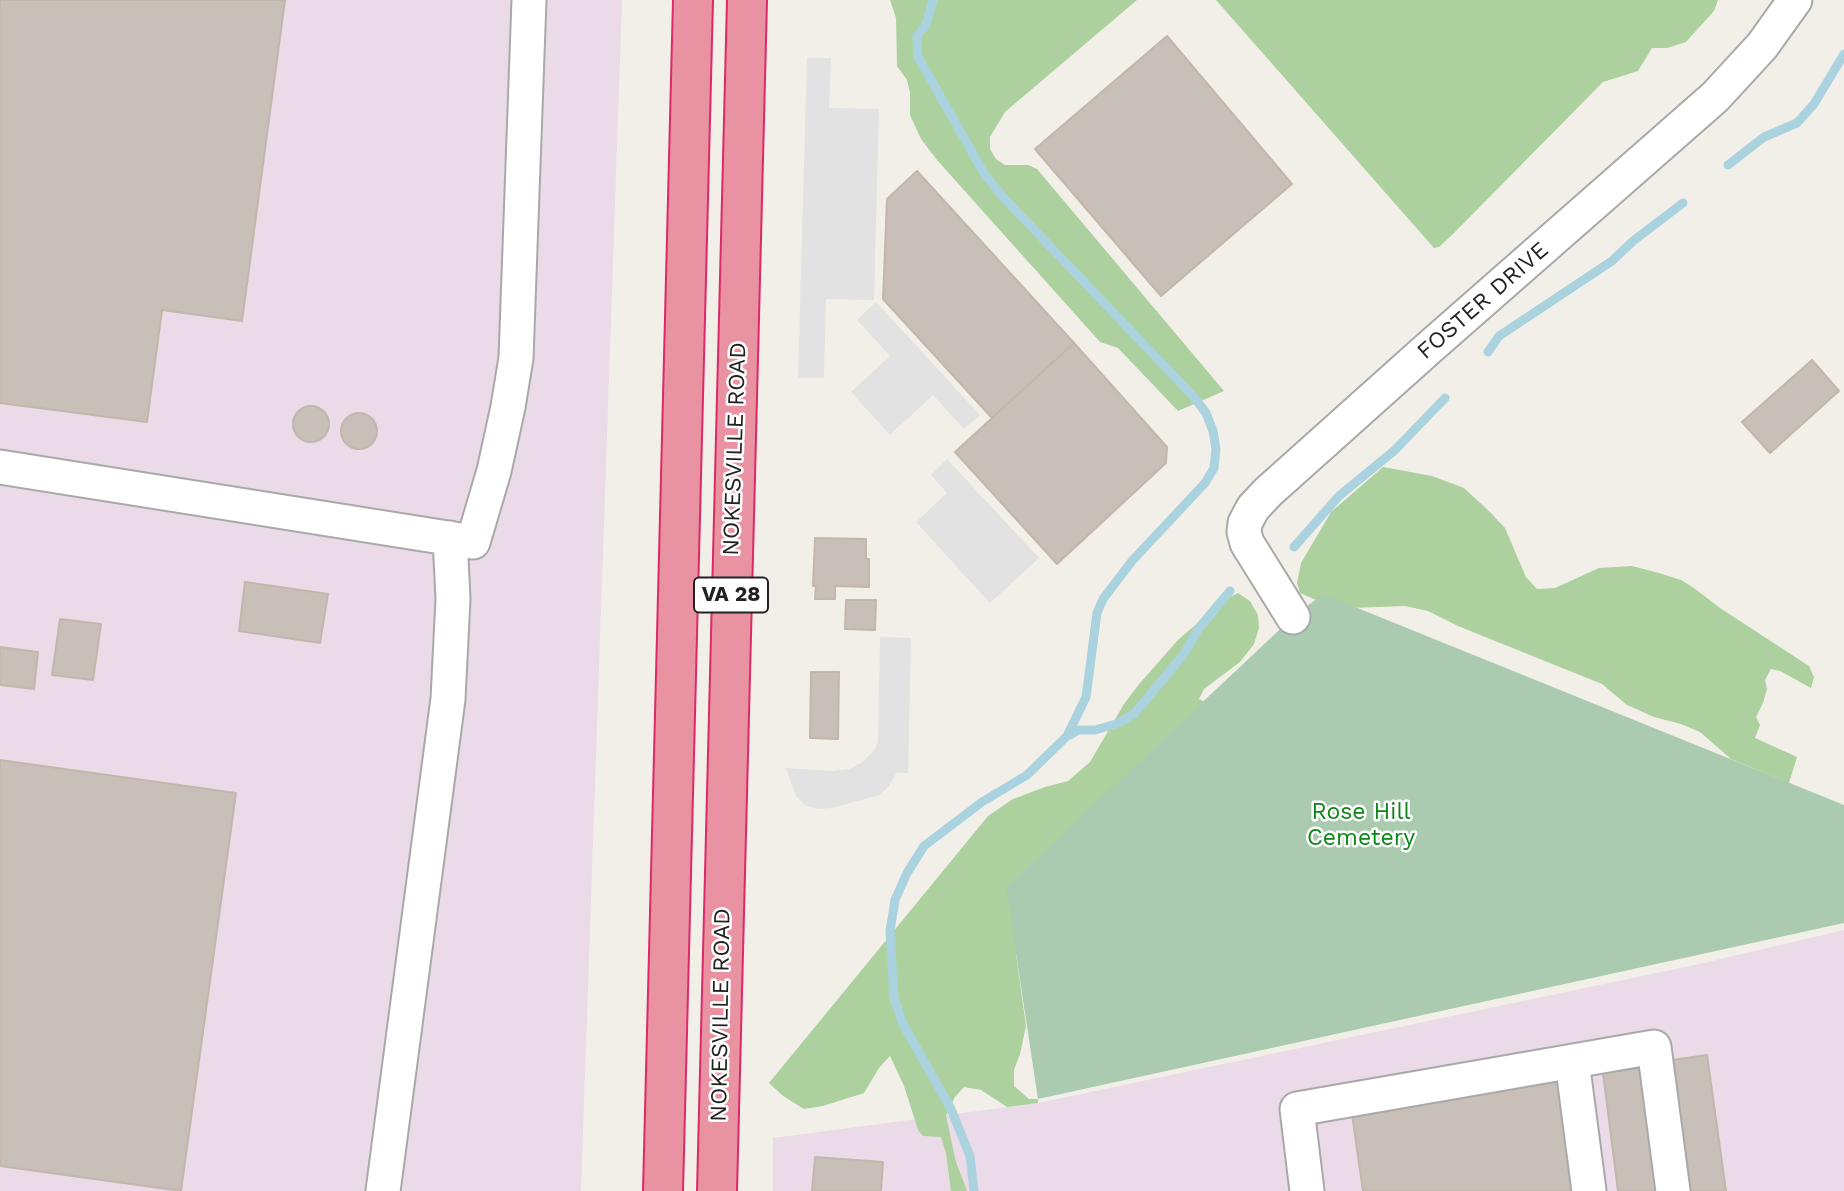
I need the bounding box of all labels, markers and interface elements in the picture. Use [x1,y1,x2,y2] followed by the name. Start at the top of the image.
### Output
[1412,236,1554,366] street label: FOSTER DRIVE
[717,342,753,556] street label: NOKESVILLE ROAD
[694,578,768,612] road number: VA 28
[1307,798,1415,852] park label: Rose Hill Cemetery
[705,908,737,1122] street label: NOKESVILLE ROAD

